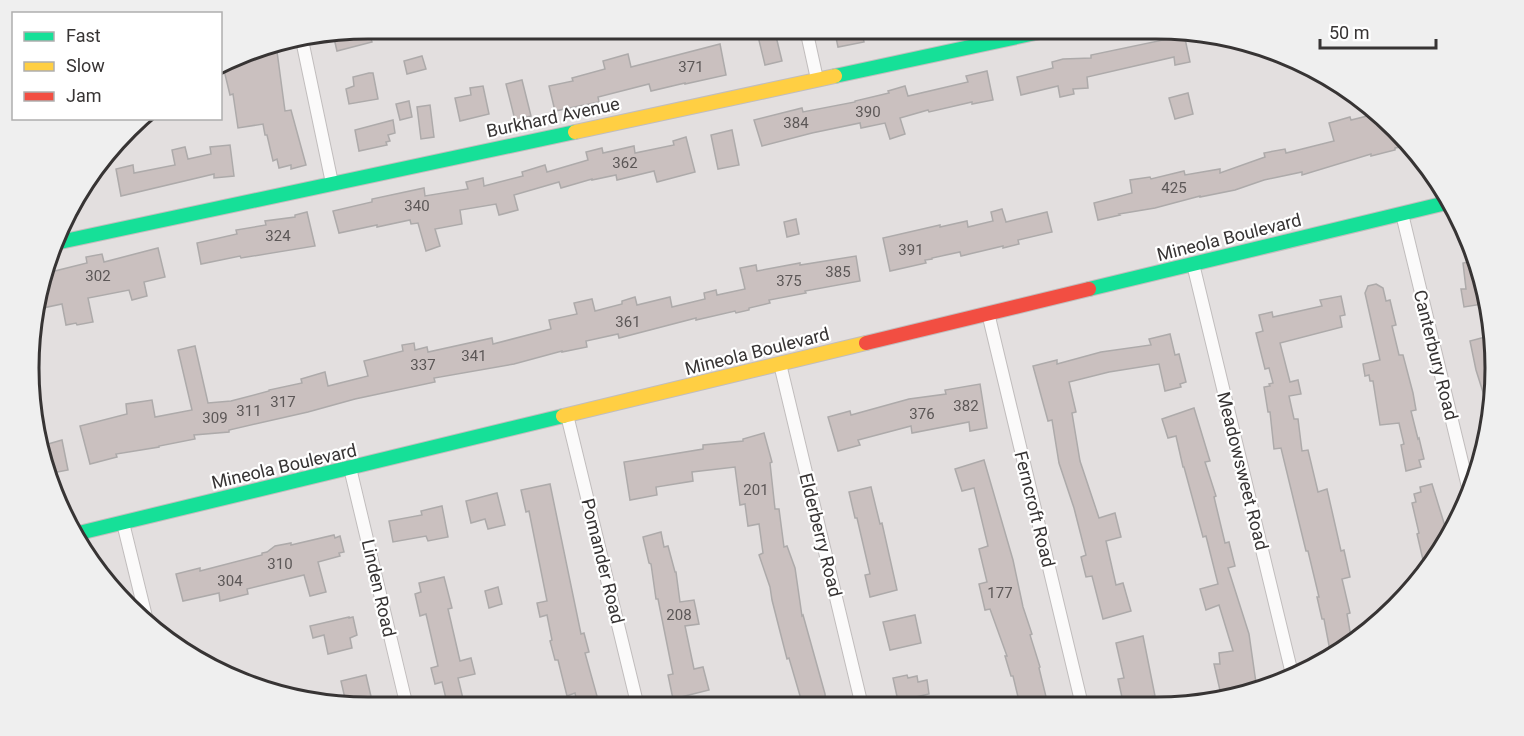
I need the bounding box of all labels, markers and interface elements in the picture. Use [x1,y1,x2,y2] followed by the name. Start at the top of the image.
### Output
[12,12,222,120] legend
[1320,12,1436,50] scale bar
[1329,22,1369,43] text: 50 m
[66,25,101,46] text: Fast
[66,55,105,76] text: Slow
[678,58,704,76] house number: 371
[66,85,102,106] text: Jam
[485,93,621,141] street label: Burkhard Avenue
[855,103,881,121] house number: 390
[783,114,809,132] house number: 384
[612,154,638,172] house number: 362
[1161,179,1187,197] house number: 425
[404,197,430,215] house number: 340
[1155,209,1303,265] street label: Mineola Boulevard
[265,227,291,245] house number: 324
[898,241,924,259] house number: 391
[825,263,851,281] house number: 385
[85,267,111,285] house number: 302
[776,272,802,290] house number: 375
[1410,288,1462,422] street label: Canterbury Road
[615,313,641,331] house number: 361
[683,323,831,379] street label: Mineola Boulevard
[461,347,487,365] house number: 341
[410,356,436,374] house number: 337
[1213,390,1273,552] street label: Meadowsweet Road
[270,393,296,411] house number: 317
[953,397,979,415] house number: 382
[236,402,262,420] house number: 311
[909,405,935,423] house number: 376
[202,409,228,427] house number: 309
[209,439,359,493] street label: Mineola Boulevard
[1010,449,1060,569] street label: Ferncroft Road
[795,471,847,599] street label: Elderberry Road
[743,481,769,499] house number: 201
[577,496,629,626] street label: Pomander Road
[358,537,400,639] street label: Linden Road
[267,555,293,573] house number: 310
[217,572,243,590] house number: 304
[987,584,1013,602] house number: 177
[666,606,692,624] house number: 208

